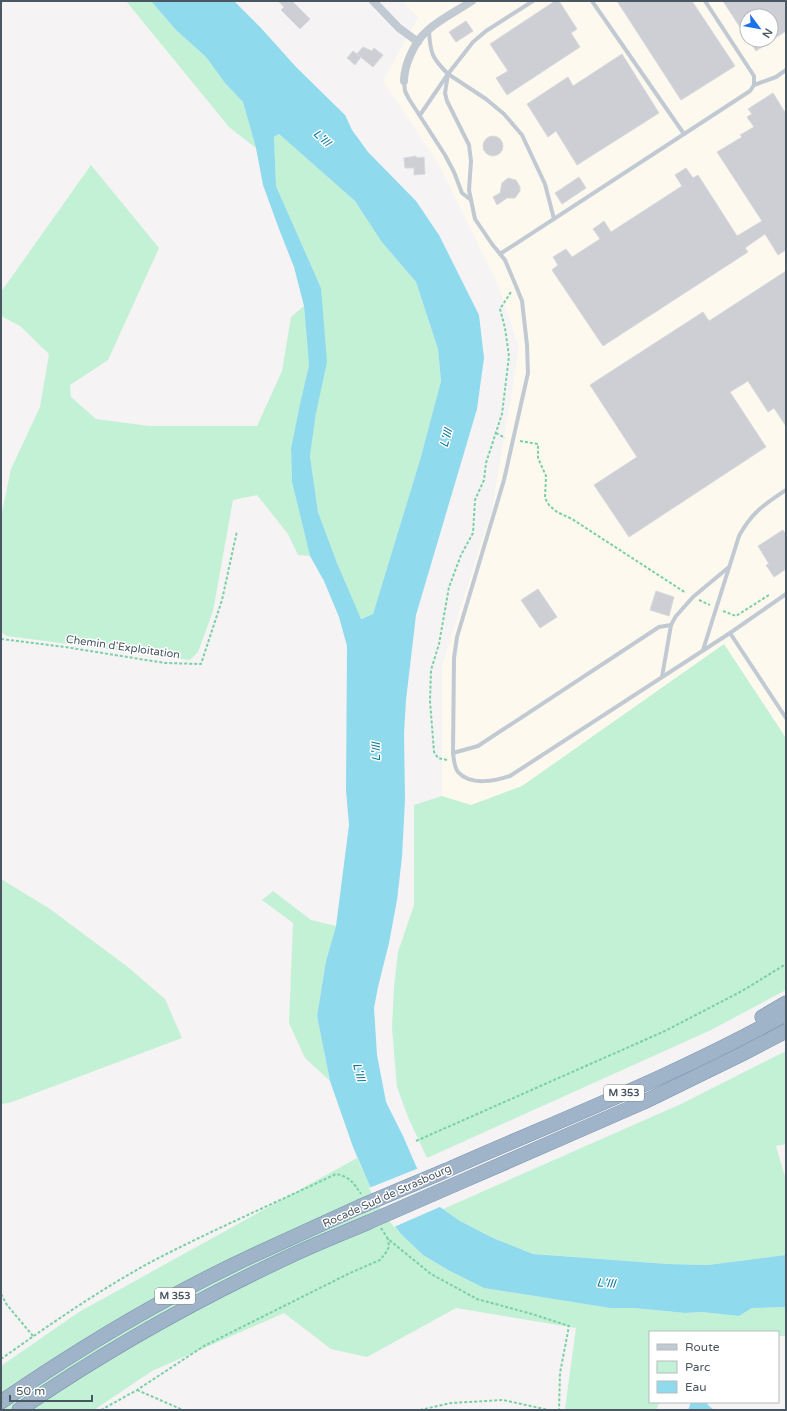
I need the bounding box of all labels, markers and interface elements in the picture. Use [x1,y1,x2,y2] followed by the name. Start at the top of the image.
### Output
[739,8,779,48] north arrow
[759,26,775,40] text: N
[310,126,335,151] water label: L'Ill
[437,425,456,449] water label: L'Ill
[65,633,181,661] street label: Chemin d'Exploitation
[369,741,383,761] water label: L'Ill
[350,1061,369,1085] water label: L'Ill
[604,1085,644,1101] road number: M 353
[321,1162,453,1230] street label: Rocade Sud de Strasbourg
[596,1275,618,1291] water label: L'Ill
[155,1288,195,1304] road number: M 353
[649,1331,779,1403] legend
[685,1340,720,1354] text: Route
[685,1360,710,1374] text: Parc
[10,1377,92,1403] scale bar
[685,1380,707,1394] text: Eau
[16,1384,45,1398] text: 50 m

